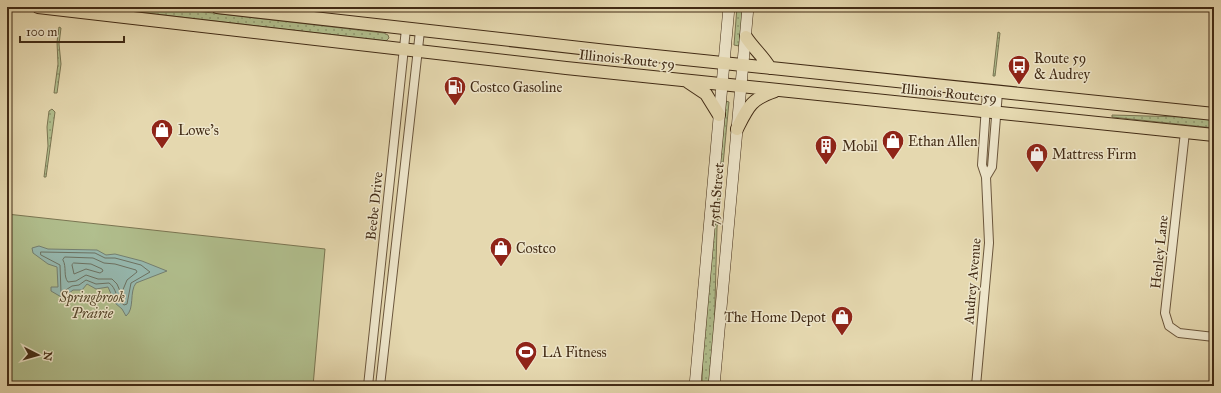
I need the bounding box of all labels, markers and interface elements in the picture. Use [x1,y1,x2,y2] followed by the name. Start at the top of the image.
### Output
[20,18,124,44] scale bar
[26,25,57,39] text: 100 m
[578,46,676,73] street label: Illinois Route 59
[1034,50,1091,83] place label: Route 59 & Audrey
[1006,53,1032,86] bus stop icon: Route 59 & Audrey
[442,74,468,107] fuel station icon: Costco Gasoline
[470,79,562,96] place label: Costco Gasoline
[900,80,998,107] street label: Illinois Route 59
[149,117,175,150] shop icon: Lowe's
[178,122,219,139] place label: Lowe's
[880,128,906,161] shop icon: Ethan Allen
[813,133,839,166] building icon: Mobil
[908,133,978,150] place label: Ethan Allen
[842,138,878,155] place label: Mobil
[1024,141,1050,174] shop icon: Mattress Firm
[1052,146,1137,163] place label: Mattress Firm
[705,162,728,228] street label: 75th Street
[362,171,387,241] street label: Beebe Drive
[1147,214,1172,290] street label: Henley Lane
[488,235,514,268] shop icon: Costco
[960,237,985,326] street label: Audrey Avenue
[516,240,556,257] place label: Costco
[58,289,125,322] park label: Springbrook Prairie
[829,304,855,337] shop icon: The Home Depot
[724,309,826,326] place label: The Home Depot
[18,335,58,375] north arrow
[513,339,539,372] sports icon: LA Fitness
[542,344,607,361] place label: LA Fitness
[40,351,54,362] text: N

